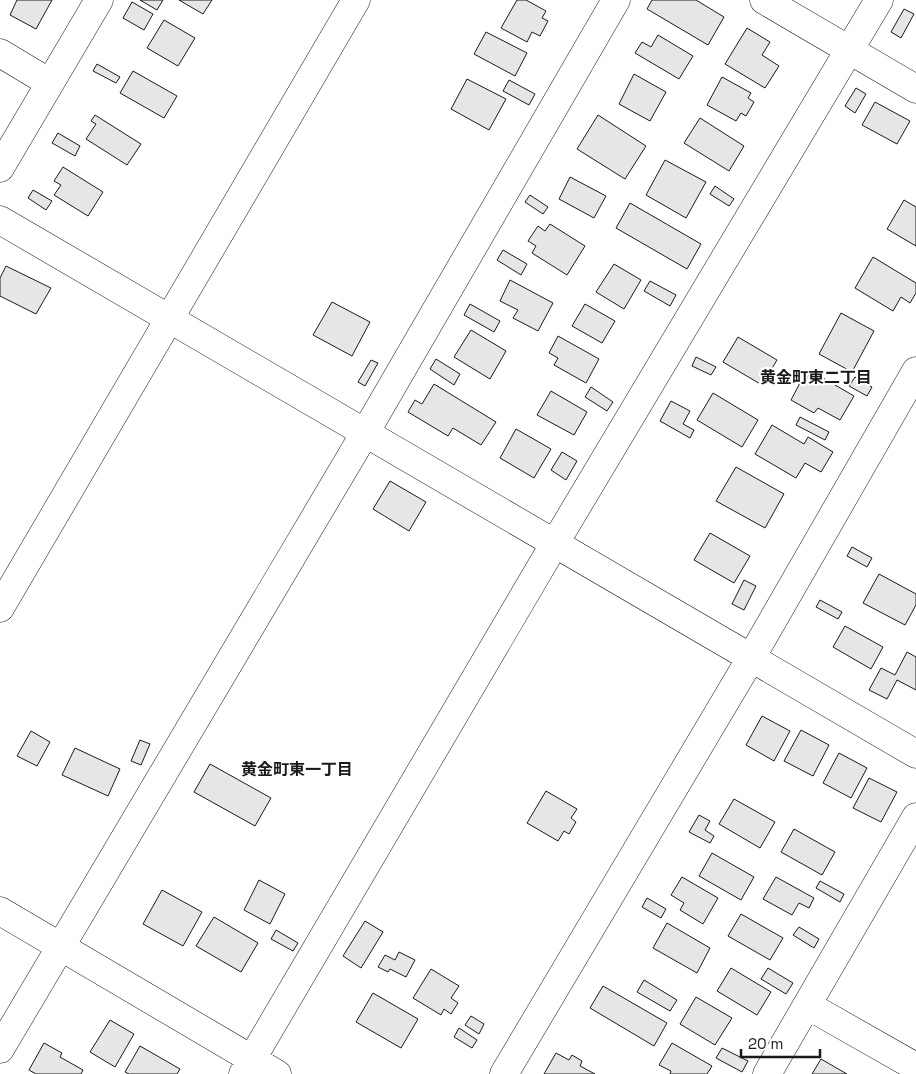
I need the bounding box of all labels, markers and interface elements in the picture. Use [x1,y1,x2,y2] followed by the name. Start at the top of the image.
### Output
[760,367,872,388] district label: 黄金町東二丁目
[241,759,353,780] district label: 黄金町東一丁目
[741,1026,820,1058] scale bar
[748,1034,783,1053] text: 20 m

